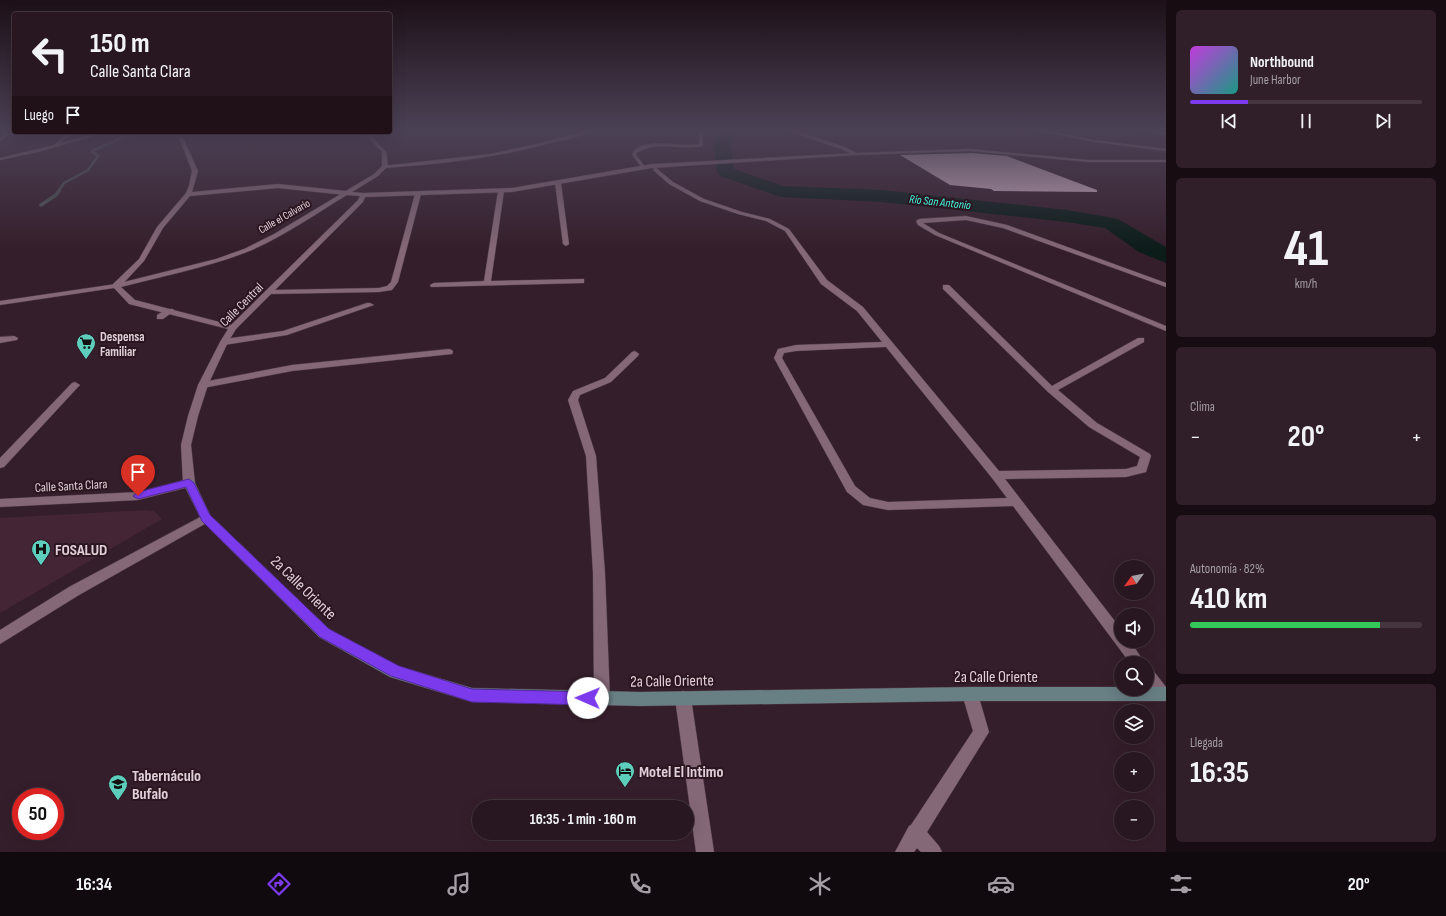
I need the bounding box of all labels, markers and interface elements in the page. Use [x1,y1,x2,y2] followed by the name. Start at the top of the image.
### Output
[90,27,150,60] text: 150 m
[24,28,76,80] icon: left
[1250,53,1314,72] text: Northbound
[90,61,191,82] text: Calle Santa Clara
[1250,72,1301,88] text: June Harbor
[62,104,84,126] icon: arrive
[24,106,54,125] text: Luego
[1218,110,1240,132] icon: previous
[1295,110,1317,132] icon: pause
[1372,110,1394,132] icon: next
[908,192,972,213] water label: Río San Antonio
[256,196,313,236] street label: Calle el Calvario
[1284,218,1328,281] text: 41
[1295,276,1317,292] text: km/h
[217,280,267,330] street label: Calle Central
[100,329,145,360] place label: Despensa Familiar
[75,332,97,360] supermarket icon: Despensa Familiar
[1190,399,1215,415] text: Clima
[1288,419,1324,455] text: 20°
[1190,424,1201,451] text: −
[1411,424,1422,451] text: +
[121,455,155,496] pin
[127,461,149,483] icon: arrive
[34,476,108,496] street label: Calle Santa Clara
[30,538,52,566] hospital icon: FOSALUD
[55,541,107,560] place label: FOSALUD
[266,552,340,624] street label: 2a Calle Oriente
[1114,560,1154,600] north arrow
[1114,560,1154,840] map controls
[1190,561,1264,577] text: Autonomía · 82%
[1190,581,1267,617] text: 410 km
[1114,608,1154,648] button: sound
[1114,656,1154,696] button: search
[954,668,1038,687] street label: 2a Calle Oriente
[630,671,714,692] street label: 2a Calle Oriente
[567,677,609,719] position arrow
[1114,704,1154,744] button: layers
[1190,735,1223,751] text: Llegada
[1114,752,1154,792] button: +
[1190,755,1249,791] text: 16:35
[614,760,636,788] hotel icon: Motel El Intimo
[639,763,723,782] place label: Motel El Intimo
[132,767,201,804] place label: Tabernáculo Bufalo
[107,773,129,801] school or university icon: Tabernáculo Bufalo
[12,788,64,840] speed limit sign: 50
[1114,800,1154,840] button: −
[530,810,636,829] text: 16:35 · 1 min · 160 m
[265,870,293,898] icon: directions
[445,870,473,898] icon: music
[626,870,654,898] icon: phone
[806,870,834,898] icon: climate
[987,870,1015,898] icon: car
[1167,870,1195,898] icon: filters
[76,874,112,895] text: 16:34
[1348,874,1370,895] text: 20°

